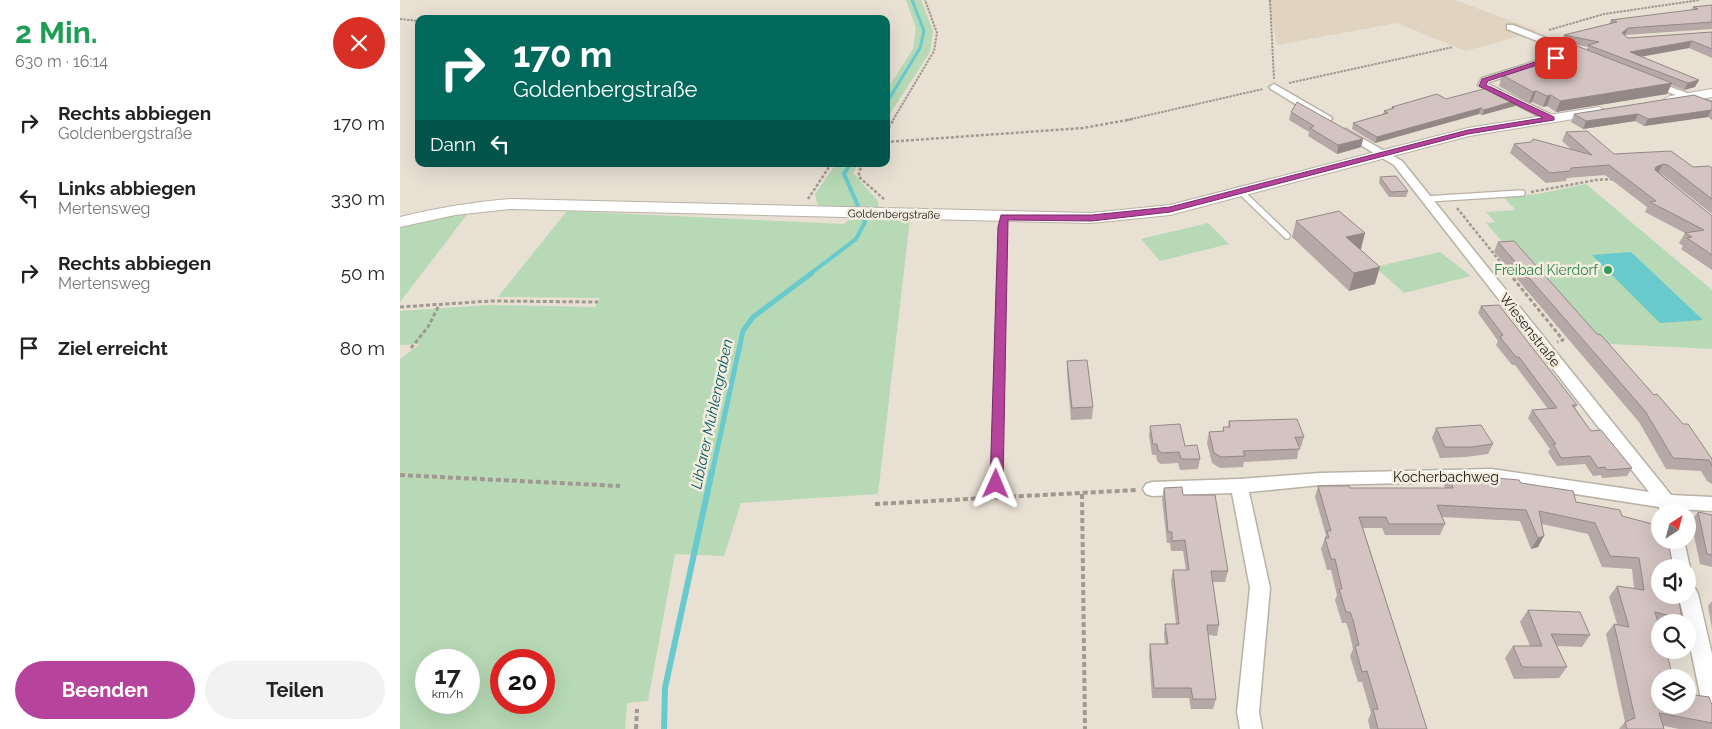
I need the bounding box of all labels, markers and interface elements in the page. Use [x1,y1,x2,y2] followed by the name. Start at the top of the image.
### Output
[15,15,98,50] text: 2 Min.
[333,17,385,69] button: close
[513,34,612,75] text: 170 m
[430,35,495,100] icon: right
[1535,37,1577,79] pin
[1542,44,1570,72] icon: arrive
[15,52,108,71] text: 630 m · 16:14
[513,76,697,102] text: Goldenbergstraße
[58,102,211,124] text: Rechts abbiegen
[15,109,43,137] icon: right
[333,112,385,134] text: 170 m
[58,124,192,143] text: Goldenbergstraße
[486,130,514,158] icon: left
[430,133,476,155] text: Dann
[58,177,196,199] text: Links abbiegen
[15,184,43,212] icon: left
[331,187,385,209] text: 330 m
[58,199,150,218] text: Mertensweg
[848,207,941,222] street label: Goldenbergstraße
[58,252,211,274] text: Rechts abbiegen
[15,259,43,287] icon: right
[341,262,385,284] text: 50 m
[1494,262,1599,278] place label: Freibad Kierdorf
[1602,264,1614,276] marker: Freibad Kierdorf
[58,274,150,293] text: Mertensweg
[1496,290,1564,370] street label: Wiesenstraße
[15,334,43,362] icon: arrive
[58,337,168,359] text: Ziel erreicht
[340,337,385,359] text: 80 m
[687,337,737,491] water label: Liblarer Mühlengraben
[969,457,1021,509] position arrow
[1393,469,1499,485] street label: Kocherbachweg
[1651,504,1696,549] north arrow
[1651,504,1696,714] map controls
[1651,559,1696,604] button: sound
[1651,614,1696,659] button: search
[490,649,555,714] speed limit sign: 20
[434,660,461,690] text: 17
[15,661,195,719] button: Beenden
[205,661,385,719] button: Teilen
[1651,669,1696,714] button: layers
[432,687,463,701] text: km/h

